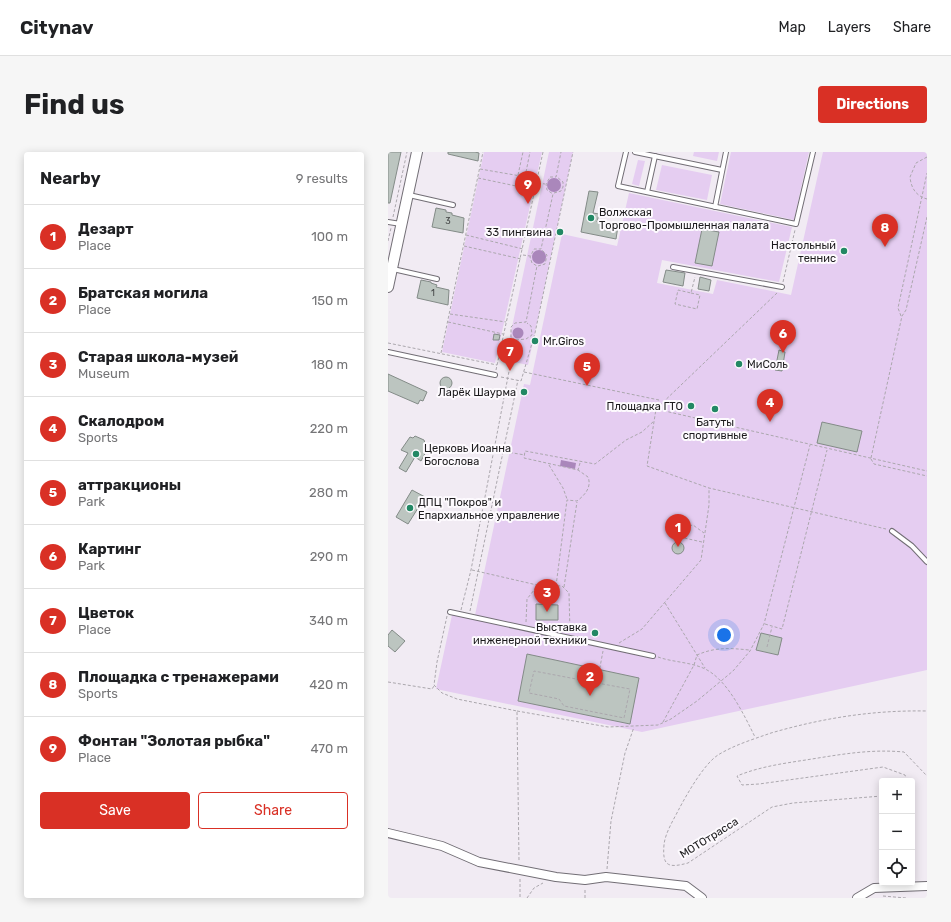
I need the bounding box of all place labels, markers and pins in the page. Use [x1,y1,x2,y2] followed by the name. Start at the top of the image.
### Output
[515,171,541,204] pin: 9
[599,206,769,232] place label: Волжская Торгово-Промышленная палата
[586,213,596,223] marker: Волжская Торгово-Промышленная палата
[872,214,898,247] pin: 8
[486,226,552,239] place label: 33 пингвина
[555,227,565,237] marker: 33 пингвина
[771,239,836,265] place label: Настольный теннис
[839,246,849,256] marker: Настольный теннис
[770,320,796,353] pin: 6
[543,335,584,348] place label: Mr.Giros
[530,336,540,346] marker: Mr.Giros
[497,338,523,371] pin: 7
[574,353,600,386] pin: 5
[747,358,788,371] place label: МиСоль
[734,359,744,369] marker: МиСоль
[438,386,516,399] place label: Ларёк Шаурма
[519,387,529,397] marker: Ларёк Шаурма
[757,389,783,422] pin: 4
[607,400,683,413] place label: Площадка ГТО
[686,401,696,411] marker: Площадка ГТО
[710,404,720,414] marker: Батуты спортивные
[683,416,747,442] place label: Батуты спортивные
[424,442,511,468] place label: Церковь Иоанна Богослова
[411,449,421,459] marker: Церковь Иоанна Богослова
[418,496,560,522] place label: ДПЦ "Покров" и Епархиальное управление
[405,503,415,513] marker: ДПЦ "Покров" и Епархиальное управление
[665,514,691,547] pin: 1
[534,579,560,612] pin: 3
[473,621,587,647] place label: Выставка инженерной техники
[590,628,600,638] marker: Выставка инженерной техники
[577,663,603,696] pin: 2

